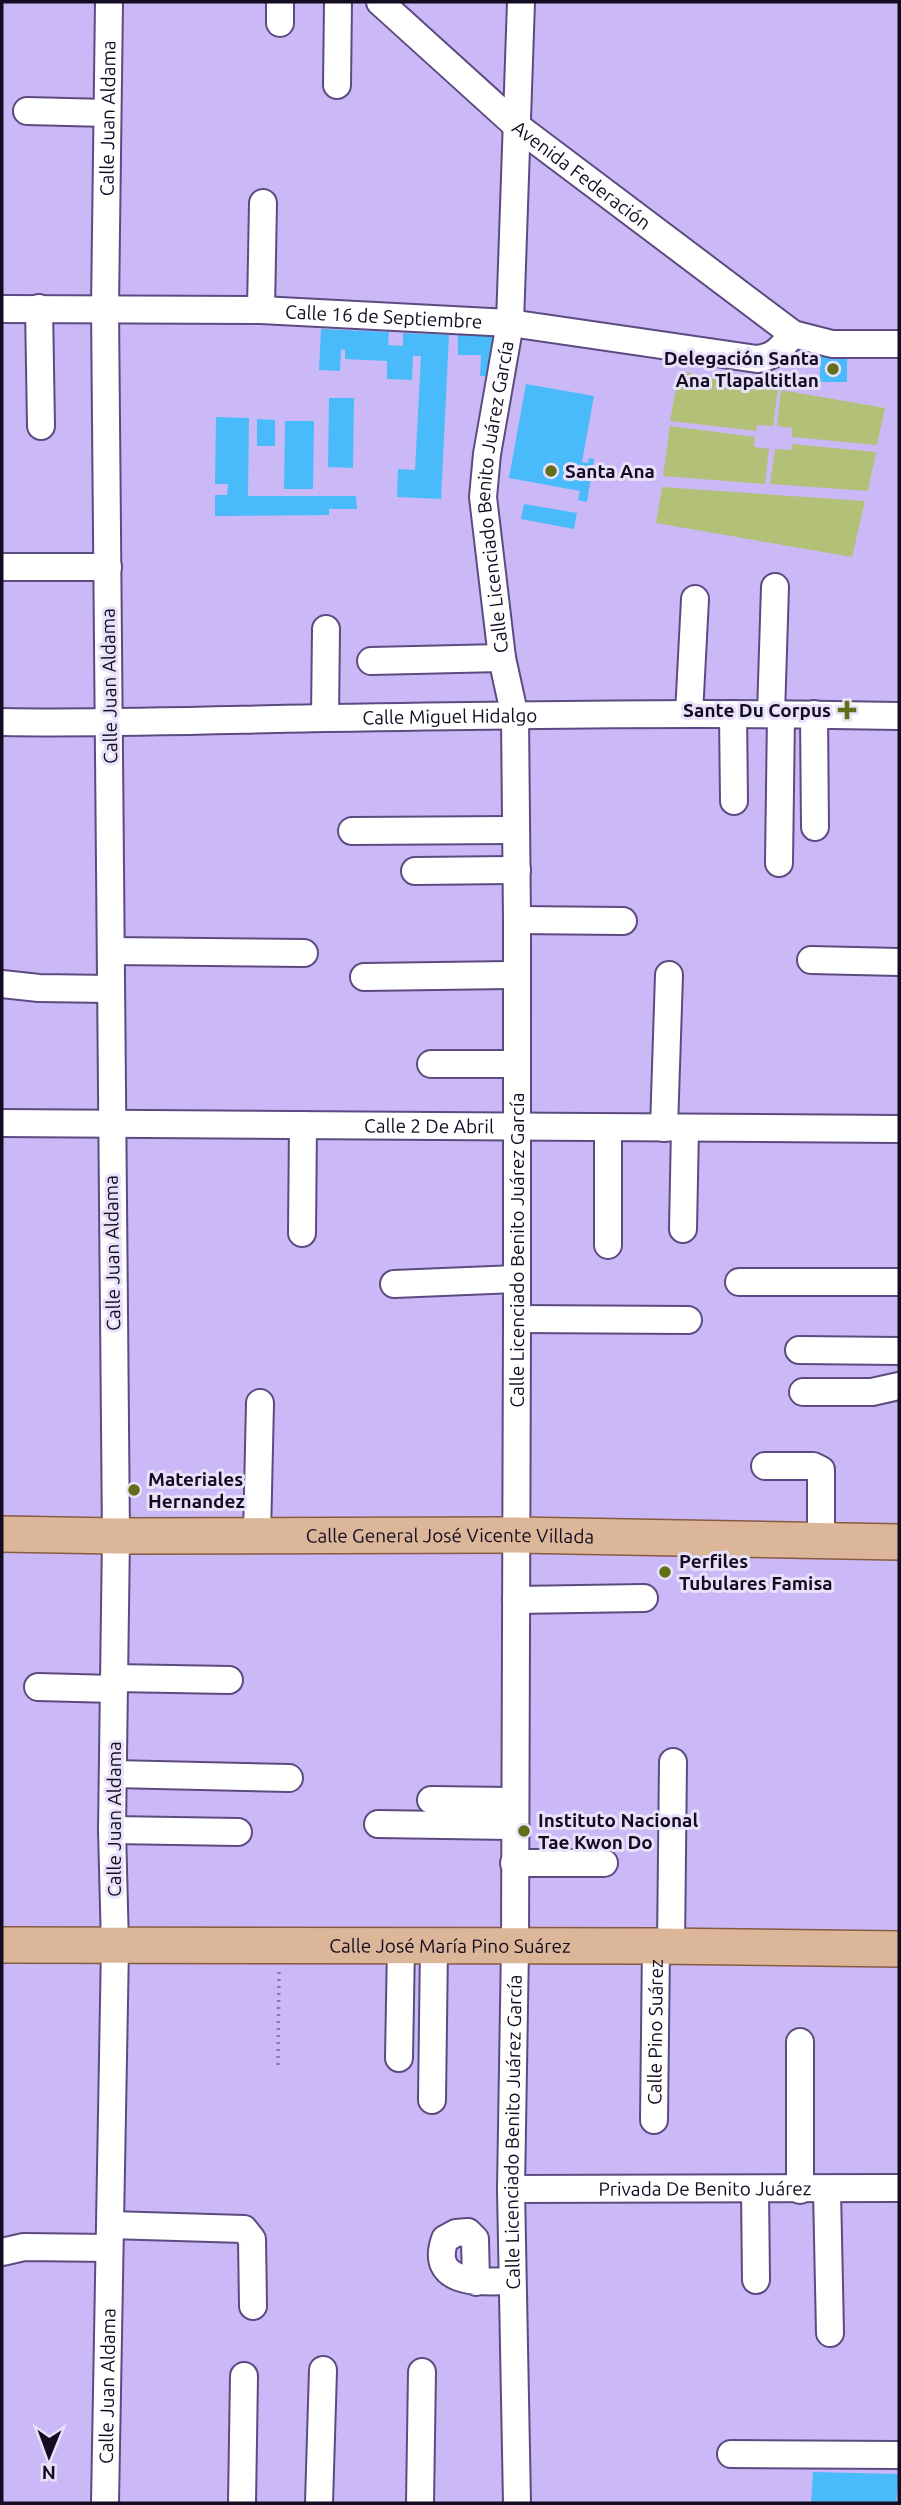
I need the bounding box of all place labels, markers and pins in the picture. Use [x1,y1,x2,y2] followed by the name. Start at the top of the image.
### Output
[664,347,819,391] place label: Delegación Santa Ana Tlapaltitlan
[825,361,841,377] marker: Delegación Santa Ana Tlapaltitlan
[565,460,655,482] place label: Santa Ana
[543,463,559,479] marker: Santa Ana
[683,699,831,721] place label: Sante Du Corpus
[837,700,857,720] marker: Sante Du Corpus
[148,1468,245,1512] place label: Materiales Hernandez
[126,1482,142,1498] marker: Materiales Hernandez
[679,1550,833,1594] place label: Perfiles Tubulares Famisa
[657,1564,673,1580] marker: Perfiles Tubulares Famisa
[538,1809,698,1853] place label: Instituto Nacional Tae Kwon Do
[516,1823,532,1839] marker: Instituto Nacional Tae Kwon Do

